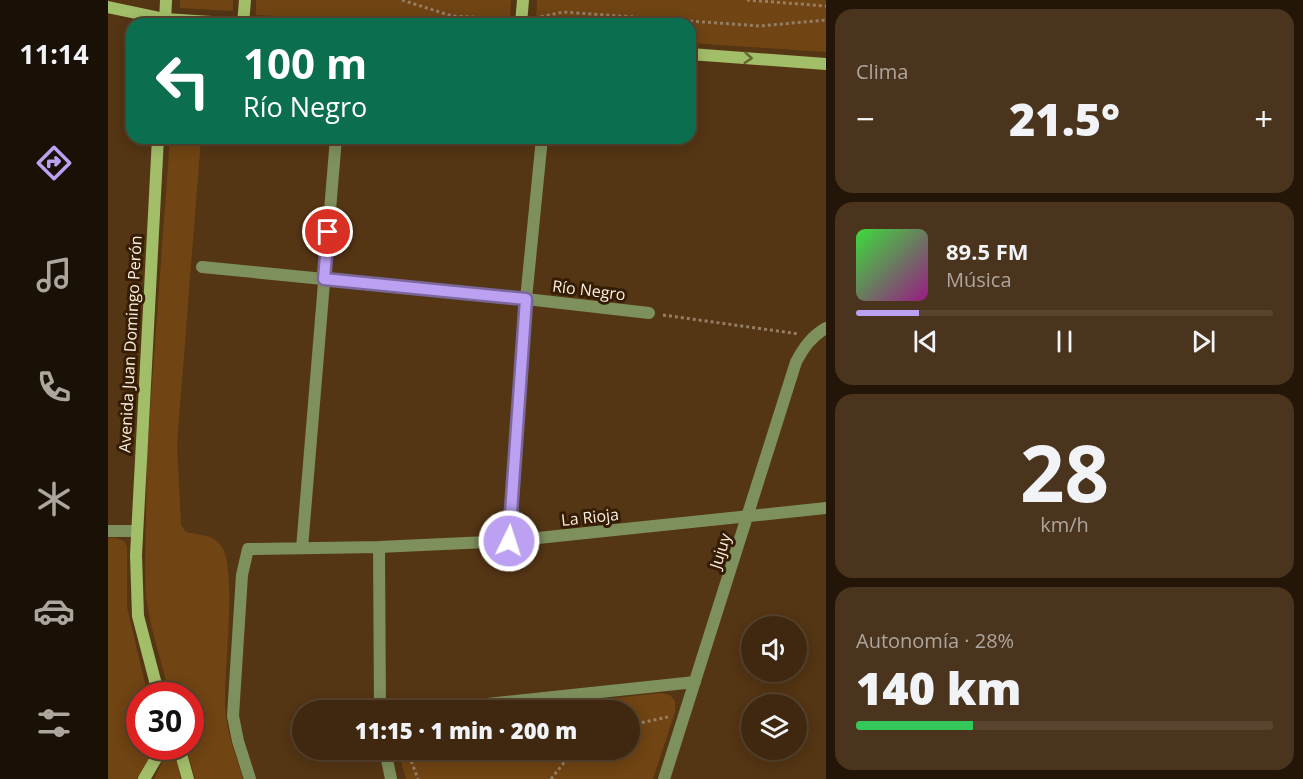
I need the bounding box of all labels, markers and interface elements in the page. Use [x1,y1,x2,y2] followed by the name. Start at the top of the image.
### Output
[243,34,367,91] text: 100 m
[19,35,89,72] text: 11:14
[144,42,222,120] icon: left
[744,52,753,65] one-way arrow
[856,58,908,85] text: Clima
[243,88,367,125] text: Río Negro
[1009,88,1120,149] text: 21.5°
[856,96,875,141] text: −
[1254,96,1273,141] text: +
[33,142,75,184] icon: directions
[302,206,353,257] pin
[311,215,344,248] icon: arrive
[113,235,147,453] street label: Avenida Juan Domingo Perón
[946,236,1029,266] text: 89.5 FM
[33,254,75,296] icon: music
[946,266,1012,293] text: Música
[551,275,627,305] street label: Río Negro
[909,325,942,358] icon: previous
[1048,325,1081,358] icon: pause
[1187,325,1220,358] icon: next
[33,366,75,408] icon: phone
[1020,419,1109,525] text: 28
[33,478,75,520] icon: climate
[560,503,620,531] street label: La Rioja
[477,509,541,573] position arrow
[1040,511,1089,538] text: km/h
[703,530,736,573] street label: Jujuy
[33,590,75,632] icon: car
[741,616,807,760] map controls
[741,616,807,682] button: sound
[856,627,1014,654] text: Autonomía · 28%
[856,657,1021,718] text: 140 km
[126,682,204,760] speed limit sign: 30
[741,694,807,760] button: layers
[33,702,75,744] icon: filters
[355,715,577,745] text: 11:15 · 1 min · 200 m

